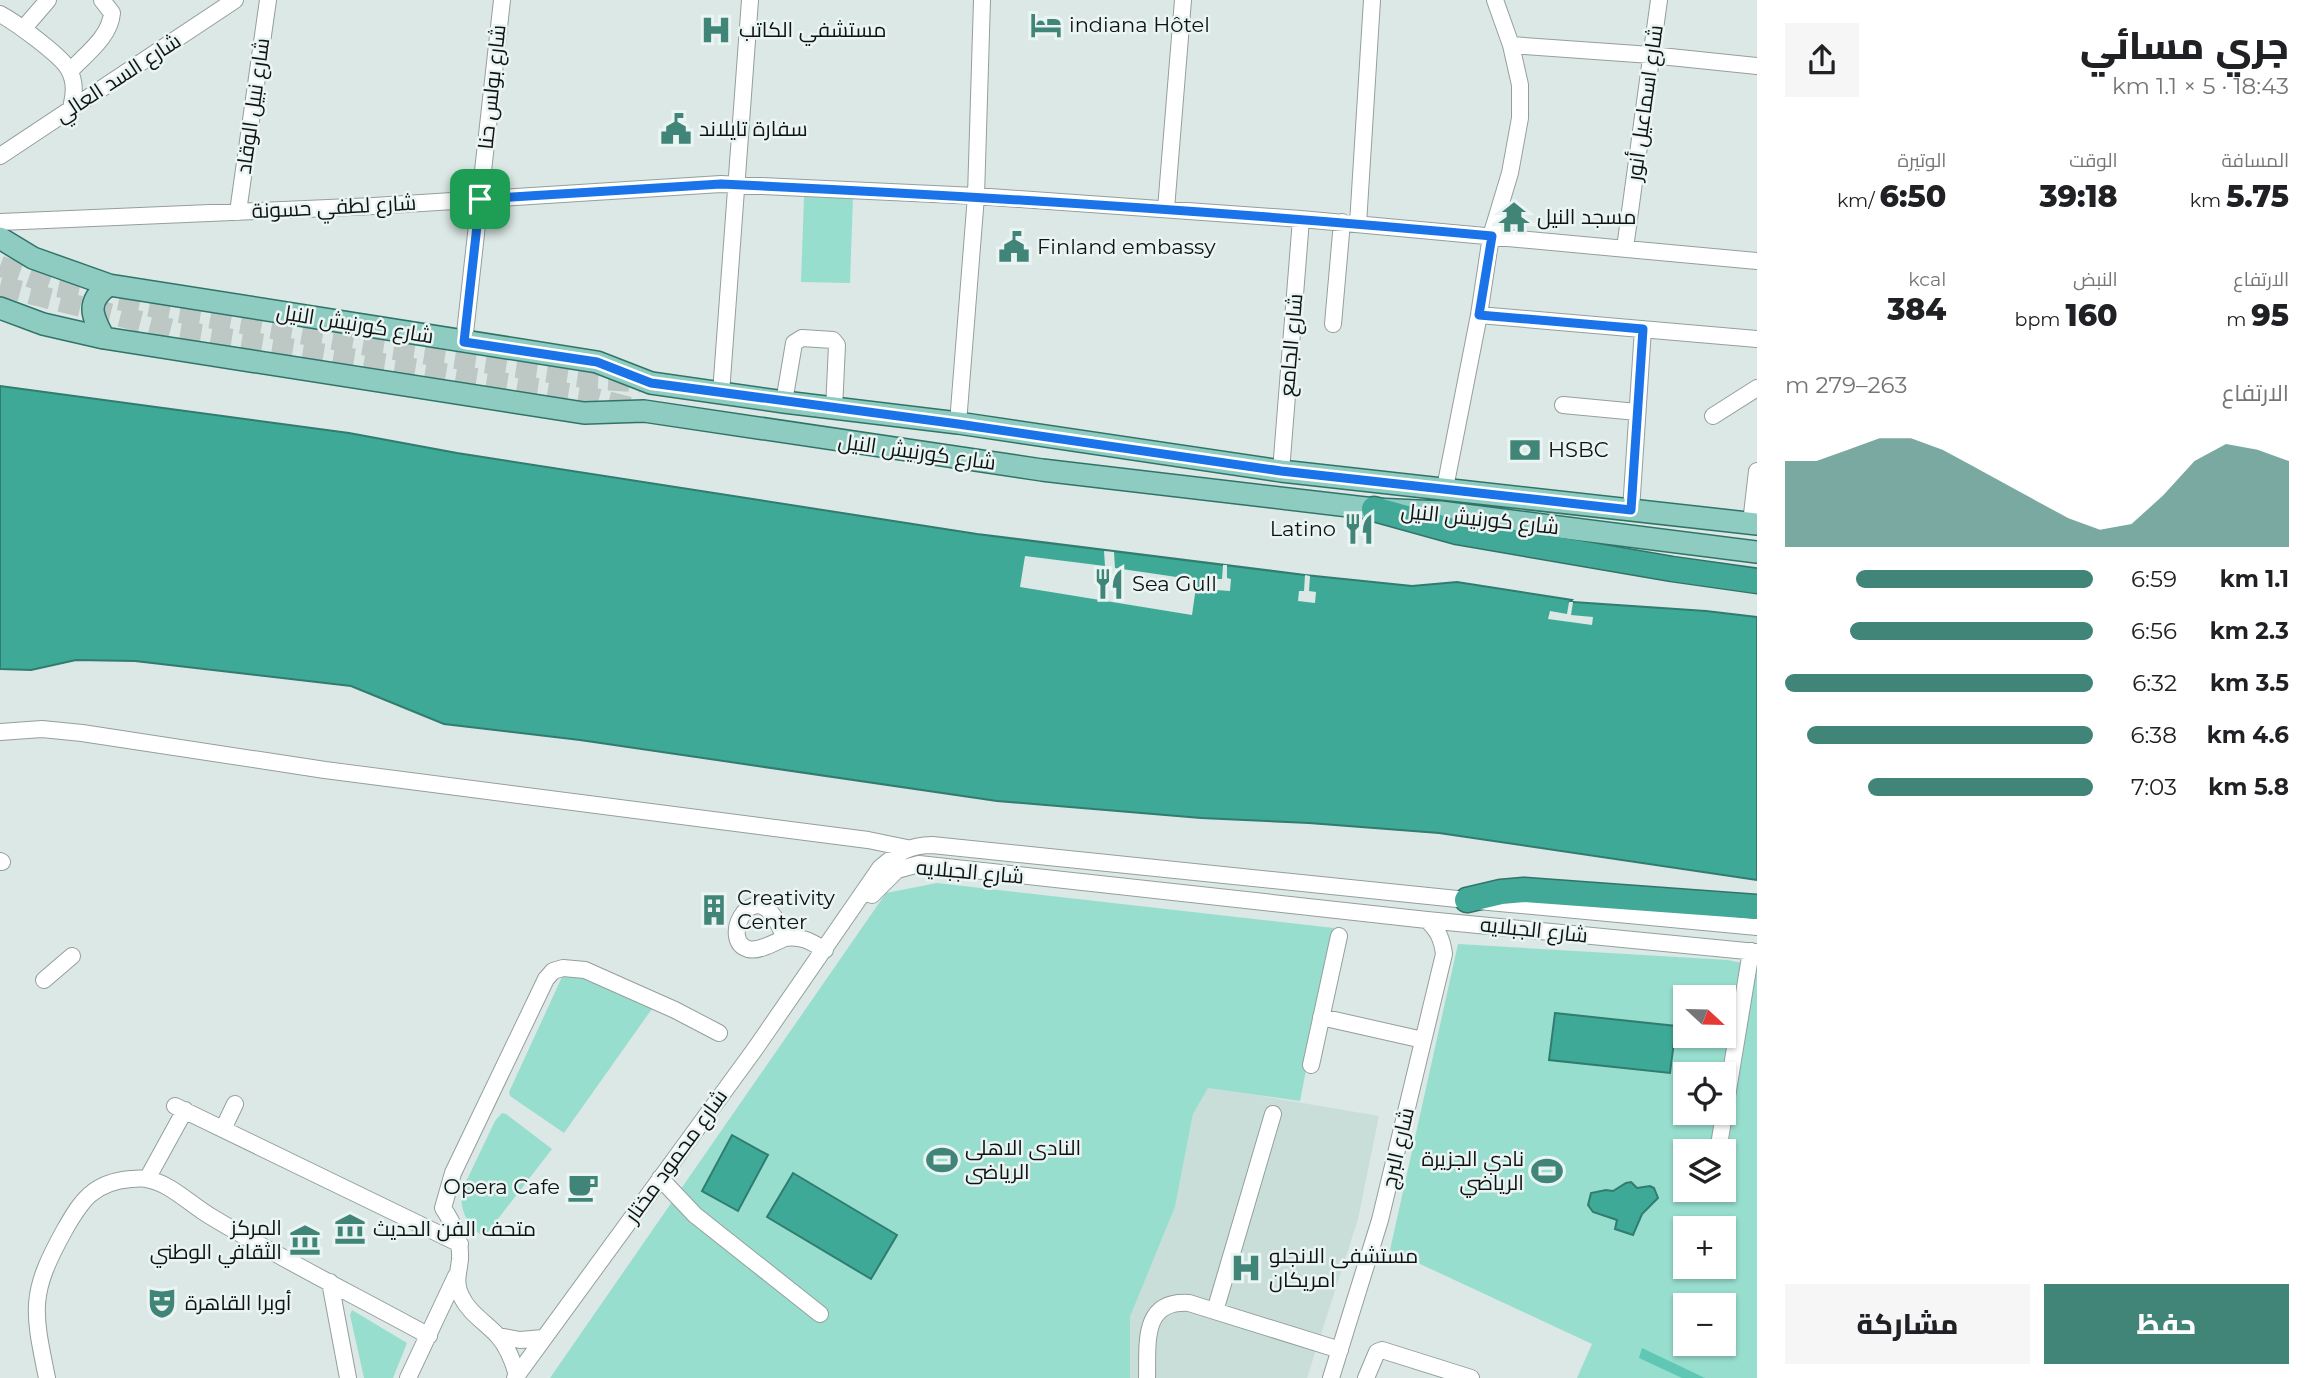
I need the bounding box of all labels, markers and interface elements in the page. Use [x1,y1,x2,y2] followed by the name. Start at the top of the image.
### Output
[1029,8,1063,42] hotel icon: indiana Hôtel
[1069,12,1210,37] place label: indiana Hôtel
[699,13,733,47] hospital icon: مستشفي الكاتب
[739,17,886,46] place label: مستشفي الكاتب
[2080,22,2289,69] text: جري مسائي
[473,23,512,151] street label: شارع بولس حنا
[1621,23,1670,184] street label: شارع اسماعيل أنور
[1785,23,1859,97] button: share
[50,28,187,131] street label: شارع السد العالي
[231,36,276,176] street label: شارع نبيل الوقاد
[2112,72,2289,100] text: 18:43 · 5 × 1.1 km
[659,112,693,146] public building icon: سفارة تايلاند
[699,116,808,141] place label: سفارة تايلاند
[1898,149,1946,172] text: الوتيرة
[2069,149,2118,172] text: الوقت
[2221,149,2289,172] text: المسافة
[450,169,510,229] pin
[1880,178,1946,215] text: 6:50
[2039,178,2118,215] text: 39:18
[2226,178,2289,215] text: 5.75
[461,180,499,218] icon: arrive
[1837,189,1880,212] text: /km
[2190,189,2226,212] text: km
[251,190,417,227] street label: شارع لطفي حسونة
[1497,200,1531,234] temple icon: مسجد النيل
[1537,204,1636,230] place label: مسجد النيل
[997,230,1031,264] public building icon: Finland embassy
[1037,234,1216,259] place label: Finland embassy
[1908,268,1946,291] text: kcal
[2073,268,2118,291] text: النبض
[2233,268,2289,291] text: الارتفاع
[1887,291,1946,328] text: 384
[1274,292,1309,398] street label: شارع الجامع
[2066,297,2118,334] text: 160
[2251,297,2289,334] text: 95
[274,299,436,350] street label: شارع كورنيش النيل
[2015,308,2066,331] text: bpm
[2226,308,2251,331] text: m
[1785,371,1908,399] text: 263–279 m
[2222,379,2289,407] text: الارتفاع
[836,428,997,477] street label: شارع كورنيش النيل
[1508,433,1542,467] bank icon: HSBC
[1548,437,1609,462] place label: HSBC
[1400,498,1560,541] street label: شارع كورنيش النيل
[1342,512,1376,546] restaurant icon: Latino
[1270,516,1336,541] place label: Latino
[2131,565,2177,593] text: 6:59
[2220,565,2289,593] text: 1.1 km
[1092,567,1126,601] restaurant icon: Sea Gull
[1132,571,1217,596] place label: Sea Gull
[2131,617,2177,645] text: 6:56
[2210,617,2289,645] text: 2.3 km
[2132,669,2177,697] text: 6:32
[2210,669,2289,697] text: 3.5 km
[2130,721,2177,749] text: 6:38
[2207,721,2289,749] text: 4.6 km
[2131,773,2177,801] text: 7:03
[2208,773,2289,801] text: 5.8 km
[915,854,1025,891] street label: شارع الجبلايه
[737,885,836,934] place label: Creativity Center
[697,893,731,927] building icon: Creativity Center
[1479,911,1589,950] street label: شارع الجبلايه
[1673,985,1736,1048] north arrow
[1673,985,1736,1356] map controls
[1673,1062,1736,1125] button: locate
[618,1084,734,1229] street label: شارع محمود مختار
[1376,1105,1421,1191] street label: شارع البرج
[965,1135,1081,1185] place label: النادى الاهلى الرياضى
[1673,1139,1736,1202] button: layers
[925,1143,959,1177] sports icon: النادى الاهلى الرياضى
[1421,1146,1524,1198] place label: نادي الجزيرة الرياضي
[1530,1154,1564,1188] sports icon: نادي الجزيرة الرياضي
[566,1170,600,1204] cafe icon: Opera Cafe
[443,1174,560,1199] place label: Opera Cafe
[333,1212,367,1246] museum icon: متحف الفن الحديث
[150,1215,282,1268] place label: المركز الثقافي الوطني
[373,1216,536,1242] place label: متحف الفن الحديث
[1673,1216,1736,1279] button: +
[288,1223,322,1257] museum icon: المركز الثقافي الوطني
[1269,1243,1418,1293] place label: مستشفى الانجلو امريكان
[1229,1251,1263,1285] hospital icon: مستشفى الانجلو امريكان
[1785,1284,2030,1364] button: مشاركة
[2044,1284,2289,1364] button: حفظ
[145,1286,179,1320] theatre icon: أوبرا القاهرة
[185,1290,291,1315] place label: أوبرا القاهرة
[1673,1293,1736,1356] button: −

